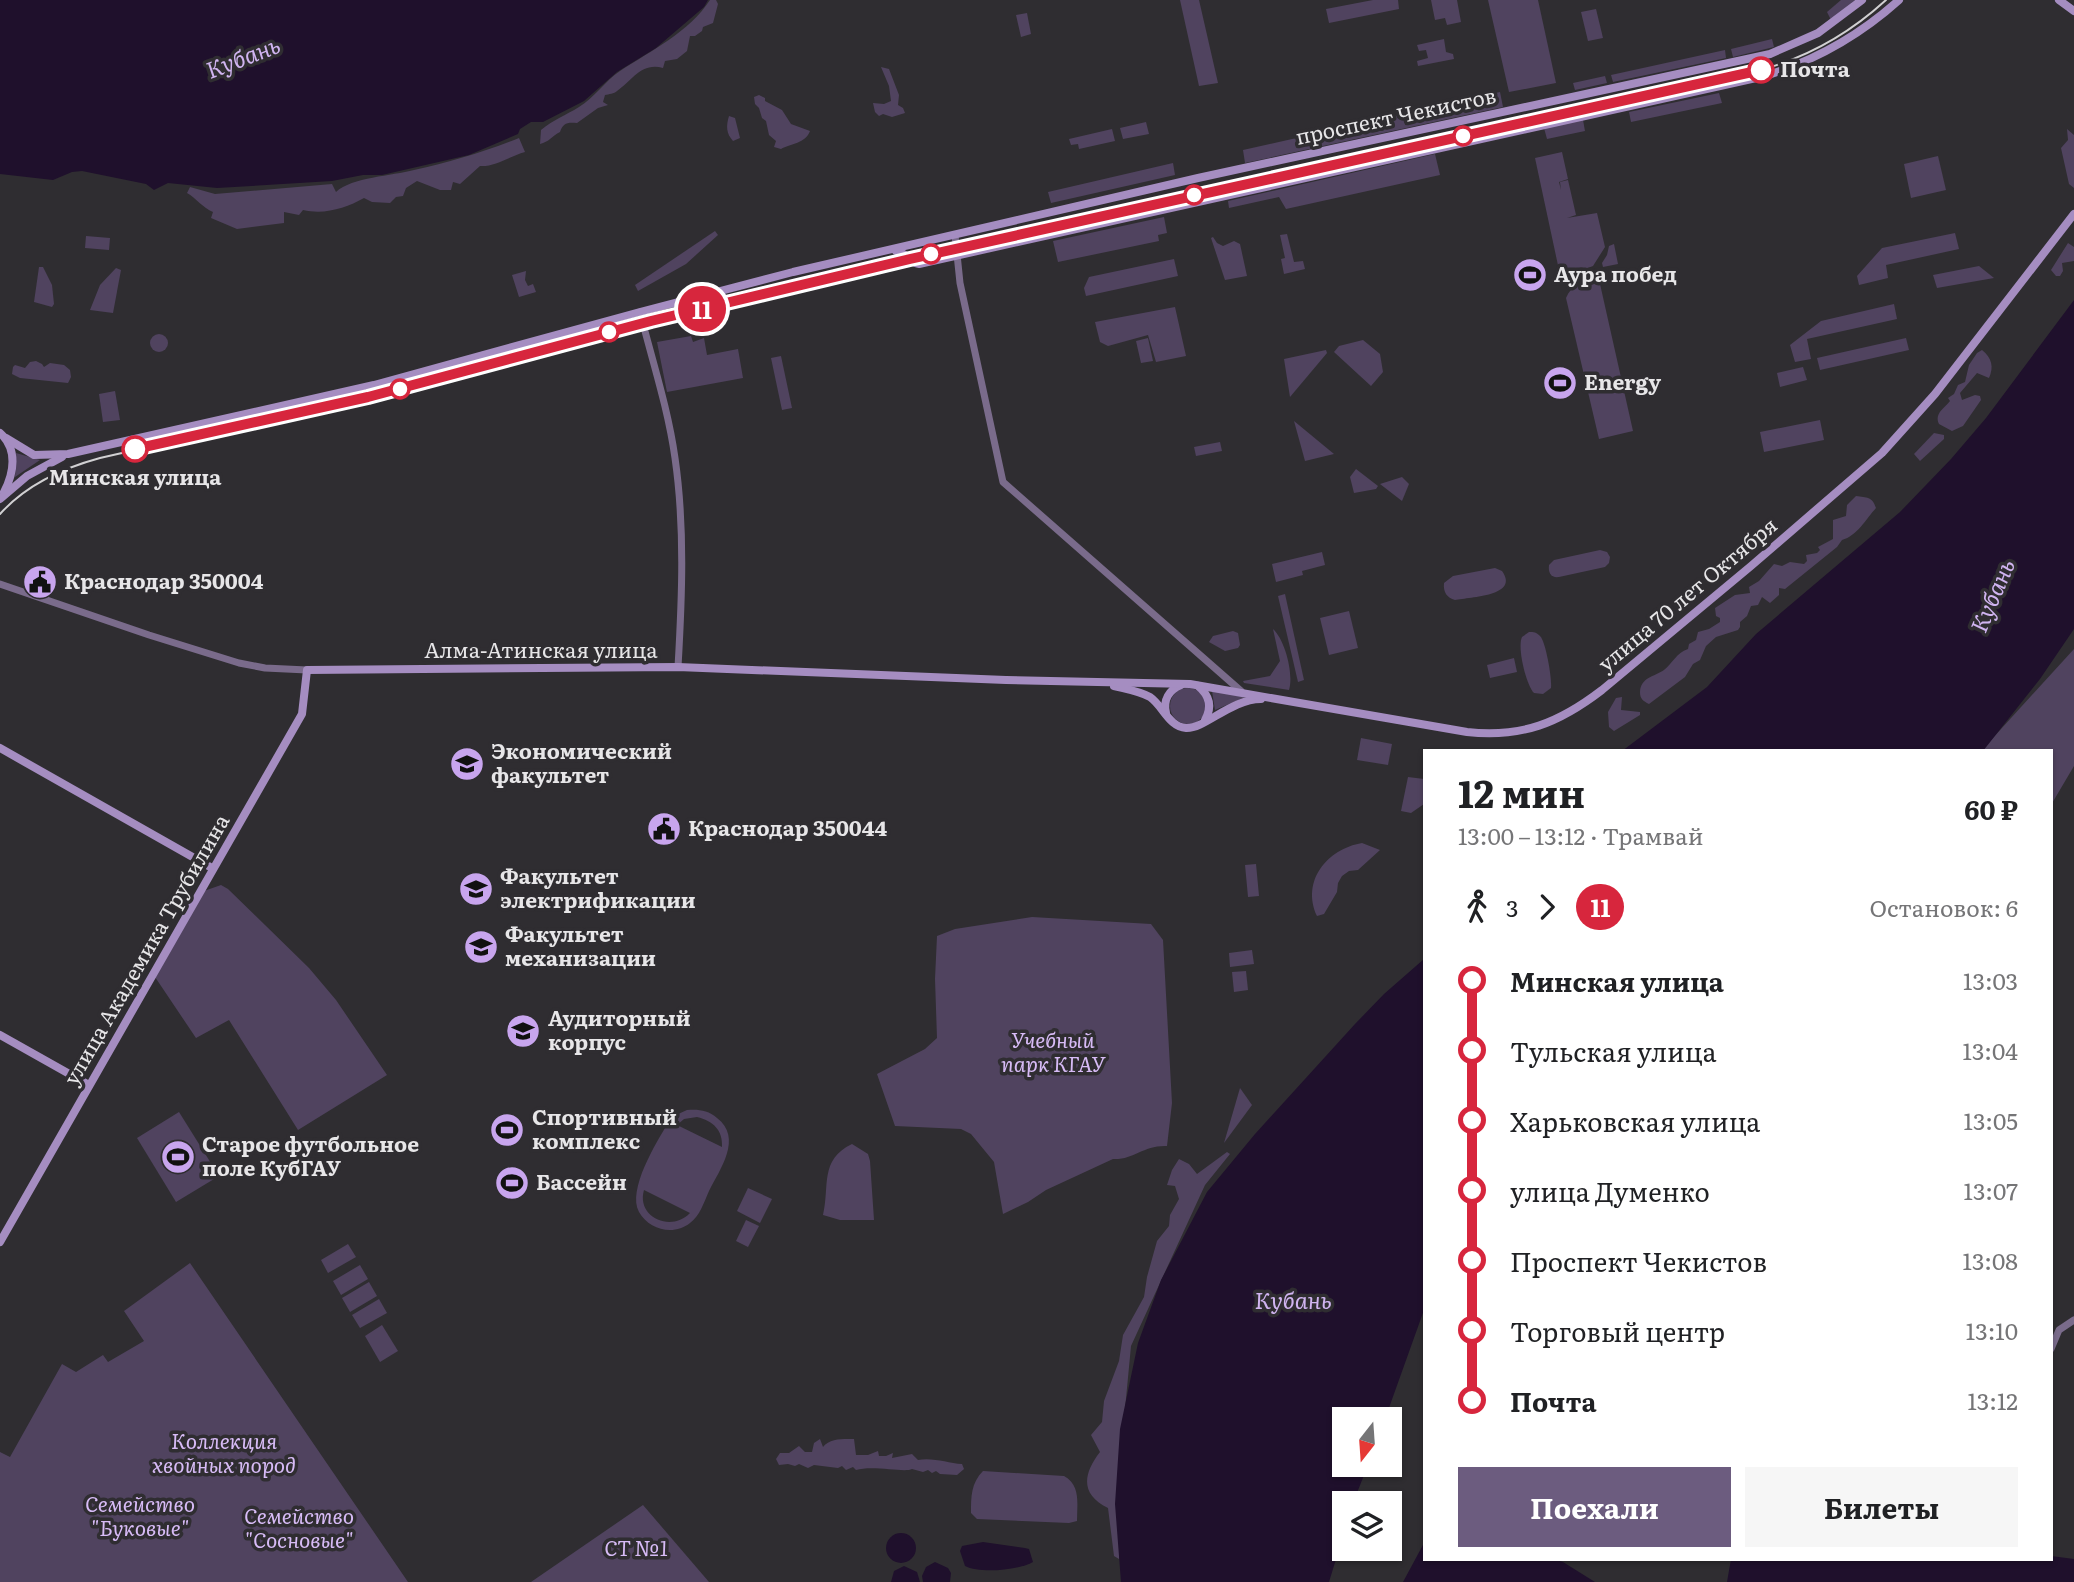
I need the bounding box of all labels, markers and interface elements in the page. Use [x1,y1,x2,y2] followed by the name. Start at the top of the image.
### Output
[200,26,284,86] water label: Кубань
[1780,52,1851,83] place label: Почта
[1748,57,1774,83] marker: Почта
[1292,78,1499,151] street label: проспект Чекистов
[1453,126,1473,146] unlabelled marker
[1184,185,1204,205] unlabelled marker
[921,244,941,264] unlabelled marker
[1511,256,1549,294] sports icon: Аура побед
[1554,257,1677,288] place label: Аура побед
[670,286,734,332] line badge: 11
[692,291,712,326] text: 11
[599,322,619,342] unlabelled marker
[1541,364,1579,402] sports icon: Energy
[1584,365,1661,396] place label: Energy
[390,379,410,399] unlabelled marker
[122,436,148,462] marker: Минская улица
[49,460,222,491] place label: Минская улица
[1590,509,1783,678] street label: улица 70 лет Октября
[1960,553,2022,637] water label: Кубань
[21,563,59,601] public building icon: Краснодар 350004
[64,564,264,595] place label: Краснодар 350004
[424,633,658,664] street label: Алма-Атинская улица
[491,734,672,789] place label: Экономический факультет
[448,745,486,783] school or university icon: Экономический факультет
[1458,763,1585,820] text: 12 мин
[1964,789,2018,828] text: 60 ₽
[54,807,236,1090] street label: улица Академика Трубилина
[645,810,683,848] public building icon: Краснодар 350044
[688,811,887,842] place label: Краснодар 350044
[1458,818,1703,852] text: 13:00 – 13:12 · Трамвай
[500,859,696,914] place label: Факультет электрификации
[457,870,495,908] school or university icon: Факультет электрификации
[1458,888,1496,926] icon: walk
[1528,888,1566,926] icon: forward
[1590,889,1610,924] text: 11
[1506,890,1518,924] text: 3
[1869,890,2018,924] text: Остановок: 6
[505,917,656,972] place label: Факультет механизации
[462,928,500,966] school or university icon: Факультет механизации
[1510,961,1724,1000] text: Минская улица
[1963,963,2018,997] text: 13:03
[548,1001,691,1056] place label: Аудиторный корпус
[504,1012,542,1050] school or university icon: Аудиторный корпус
[1001,1023,1107,1078] park label: Учебный парк КГАУ
[1510,1031,1717,1070] text: Тульская улица
[1963,1033,2018,1067] text: 13:04
[532,1100,677,1155] place label: Спортивный комплекс
[1510,1101,1760,1140] text: Харьковская улица
[1964,1103,2018,1137] text: 13:05
[488,1111,526,1149] sports icon: Спортивный комплекс
[202,1127,419,1182] place label: Старое футбольное поле КубГАУ
[159,1138,197,1176] sports icon: Старое футбольное поле КубГАУ
[493,1164,531,1202] sports icon: Бассейн
[536,1165,627,1196] place label: Бассейн
[1510,1171,1710,1210] text: улица Думенко
[1964,1173,2018,1207] text: 13:07
[1510,1241,1767,1280] text: Проспект Чекистов
[1963,1243,2018,1277] text: 13:08
[1254,1282,1332,1316] water label: Кубань
[1510,1311,1725,1350] text: Торговый центр
[1966,1313,2018,1347] text: 13:10
[1510,1381,1596,1420] text: Почта
[1967,1383,2018,1417] text: 13:12
[1332,1407,1402,1477] north arrow
[1332,1407,1402,1561] map controls
[152,1424,296,1479] park label: Коллекция хвойных пород
[1458,1467,1731,1547] button: Поехали
[1745,1467,2018,1547] button: Билеты
[85,1487,195,1542] park label: Семейство "Буковые"
[1332,1491,1402,1561] button: layers
[244,1499,354,1554] park label: Семейство "Сосновые"
[604,1531,668,1562] park label: СТ №1

